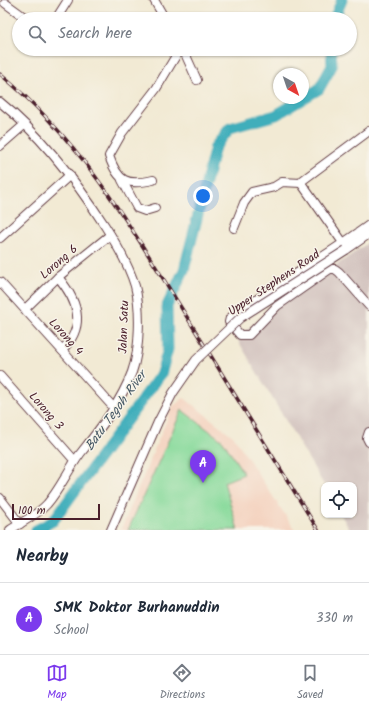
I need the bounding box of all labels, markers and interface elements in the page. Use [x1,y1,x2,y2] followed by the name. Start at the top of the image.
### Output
[12,12,357,56] search box
[58,22,132,46] text: Search here
[26,23,48,45] icon: search
[273,68,309,104] north arrow
[193,186,213,206] your location
[36,240,82,284] street label: Lorong 6
[224,245,325,321] street label: Upper Stephens Road
[114,300,134,354] street label: Jalan Satu
[44,314,88,360] street label: Lorong 4
[80,365,154,455] water label: Batu Tegoh River
[24,388,68,434] street label: Lorong 3
[190,450,216,483] pin: A
[321,482,357,518] map controls
[321,482,357,518] button: locate
[12,502,100,521] scale bar
[18,502,46,520] text: 100 m
[16,543,68,570] text: Nearby
[54,596,220,620] text: SMK Doktor Burhanuddin
[25,608,33,629] text: A
[316,608,353,629] text: 330 m
[54,620,89,641] text: School
[46,662,68,704] tab: Map
[160,662,205,704] tab: Directions
[297,662,323,704] tab: Saved

